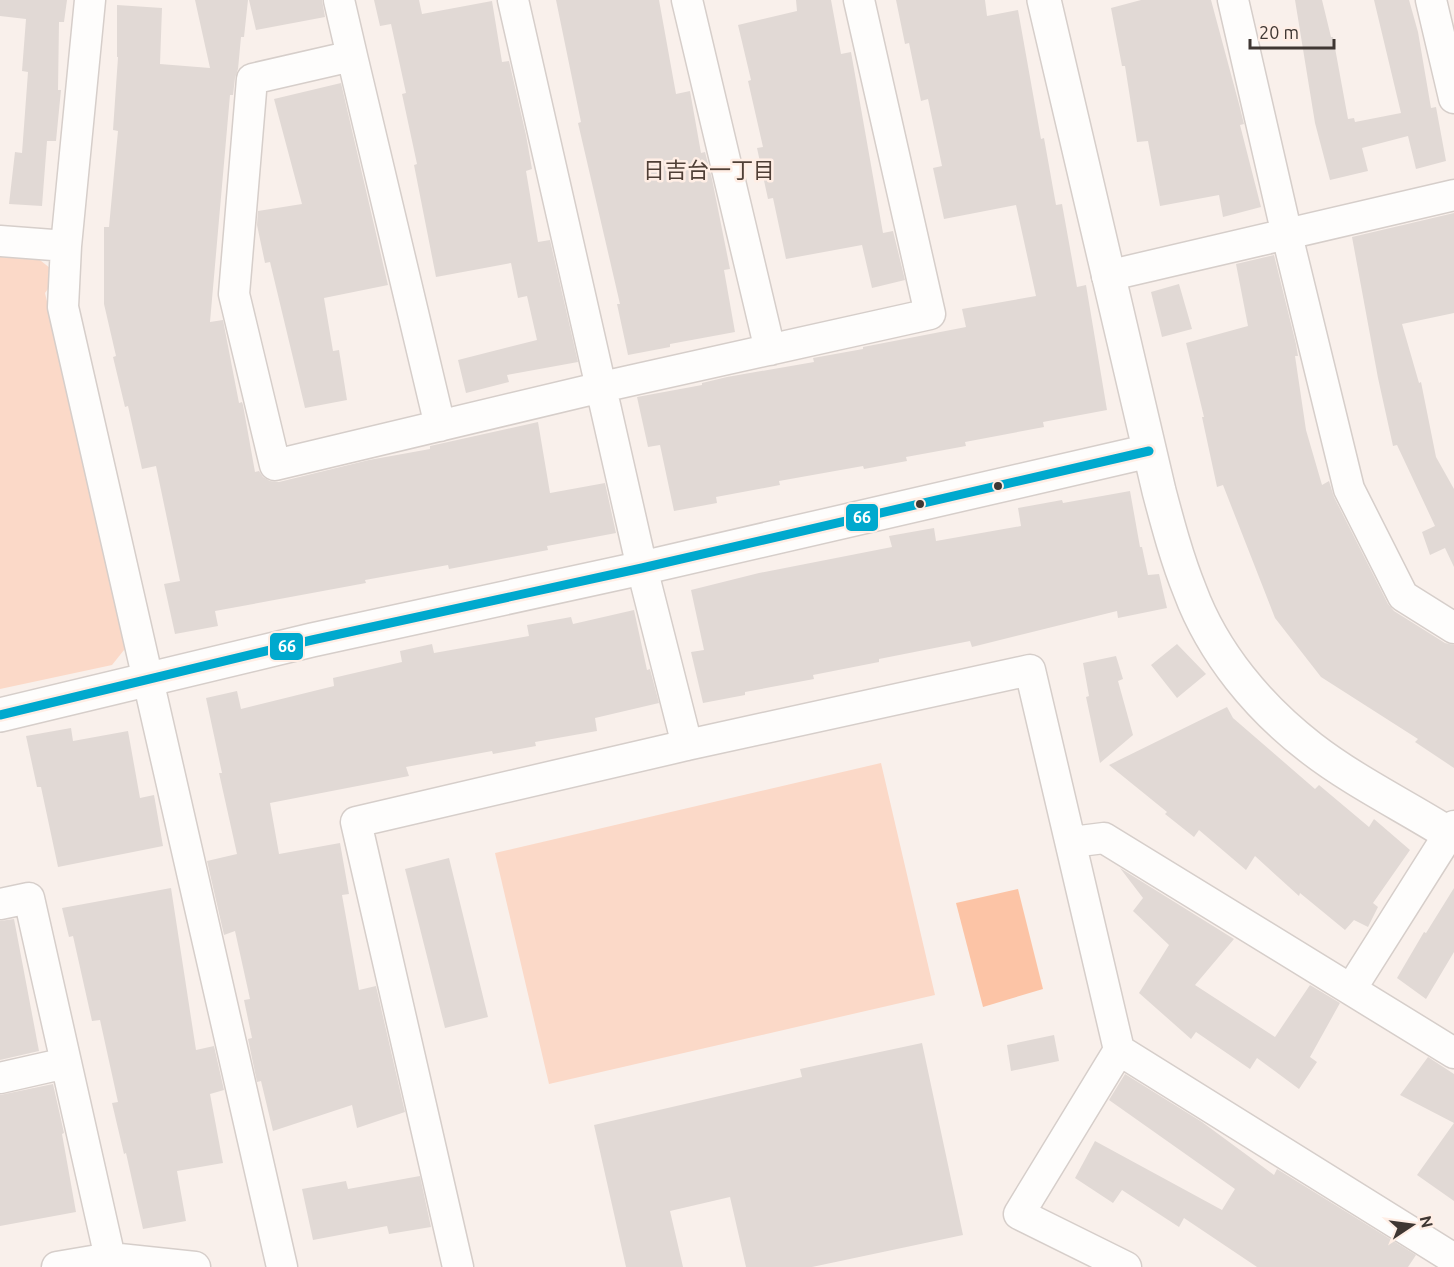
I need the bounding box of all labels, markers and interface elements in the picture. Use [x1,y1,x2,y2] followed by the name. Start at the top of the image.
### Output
[1250,12,1334,50] scale bar
[1259,22,1299,42] text: 20 m
[643,157,775,182] district label: 日吉台一丁目
[992,480,1004,492] unlabelled marker
[914,498,926,510] unlabelled marker
[845,503,879,532] line badge: 66
[853,508,871,526] text: 66
[269,632,304,661] line badge: 66
[278,637,296,655] text: 66
[1382,1195,1442,1255] north arrow
[1417,1214,1437,1229] text: N

